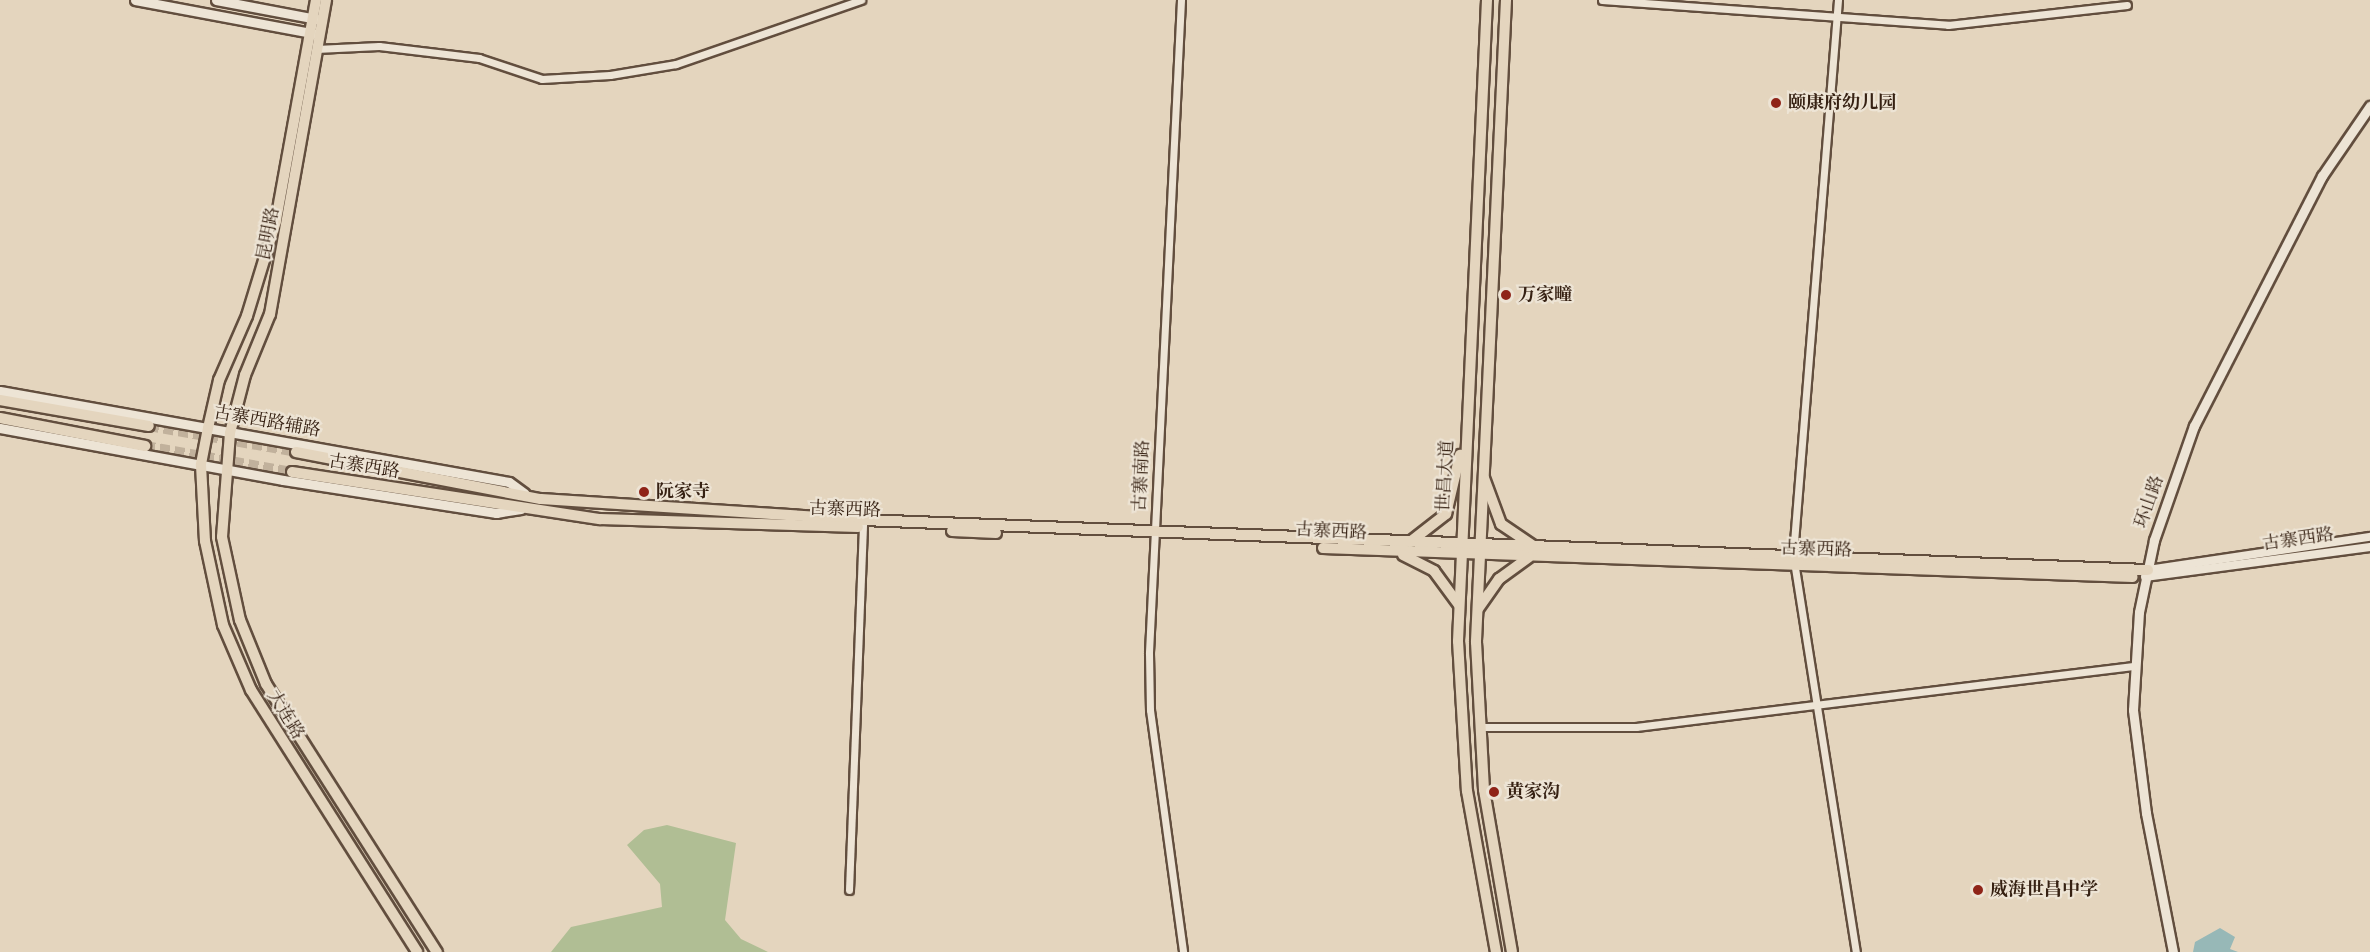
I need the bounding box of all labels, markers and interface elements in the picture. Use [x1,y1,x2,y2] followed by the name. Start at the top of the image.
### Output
[1788,92,1896,114] place label: 颐康府幼儿园
[1769,96,1783,110] marker: 颐康府幼儿园
[253,205,285,263] street label: 昆明路
[1518,284,1572,306] place label: 万家疃
[1499,288,1513,302] marker: 万家疃
[212,402,322,442] street label: 古寨西路辅路
[1129,439,1155,513] street label: 古寨南路
[1433,439,1459,513] street label: 世昌大道
[327,451,401,483] street label: 古寨西路
[2131,473,2169,531] street label: 环山路
[656,481,710,503] place label: 阮家寺
[637,485,651,499] marker: 阮家寺
[809,498,881,522] street label: 古寨西路
[1294,519,1368,545] street label: 古寨西路
[2261,524,2335,556] street label: 古寨西路
[1780,538,1852,562] street label: 古寨西路
[262,686,308,744] street label: 大连路
[1506,781,1560,803] place label: 黄家沟
[1487,785,1501,799] marker: 黄家沟
[1990,879,2098,901] place label: 威海世昌中学
[1971,883,1985,897] marker: 威海世昌中学

